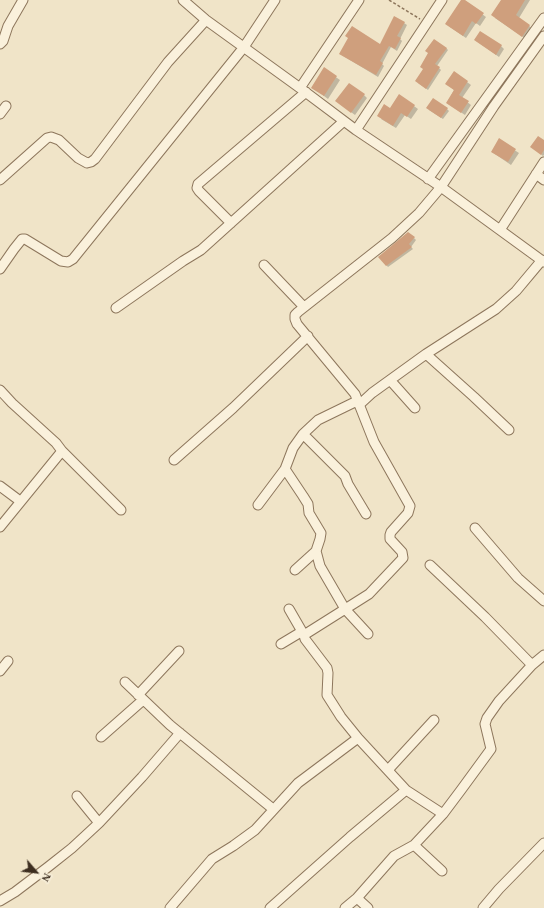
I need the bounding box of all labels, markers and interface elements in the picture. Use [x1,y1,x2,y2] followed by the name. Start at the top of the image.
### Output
[16,852,56,892] north arrow
[39,871,54,884] text: N

